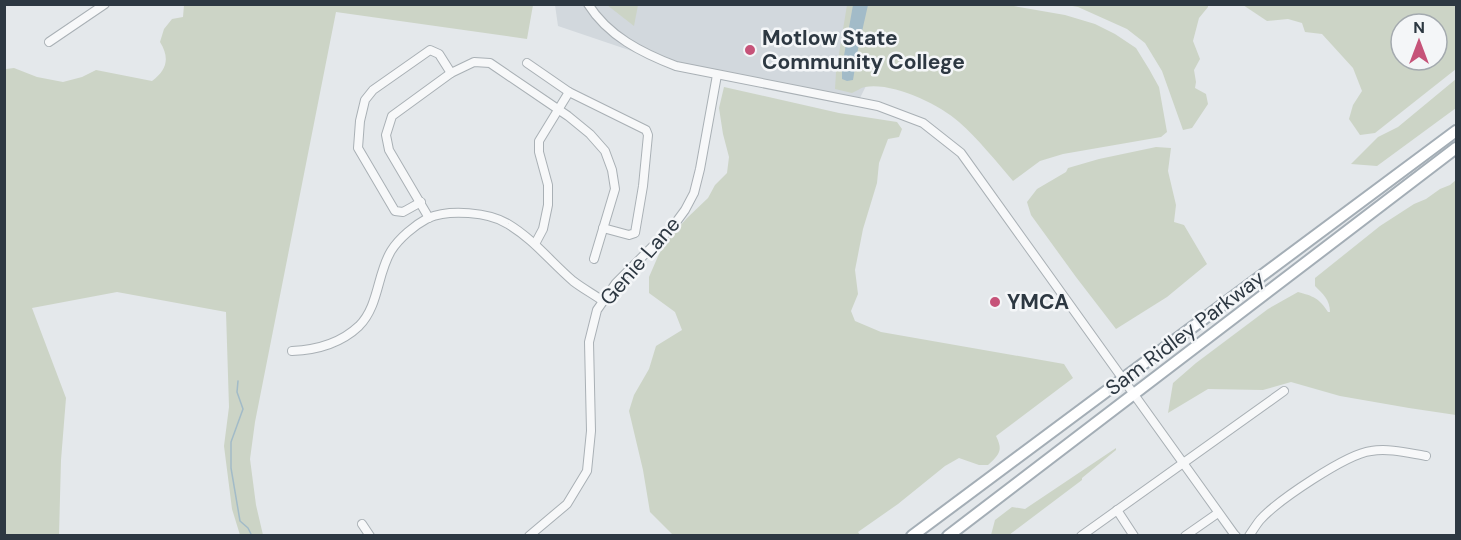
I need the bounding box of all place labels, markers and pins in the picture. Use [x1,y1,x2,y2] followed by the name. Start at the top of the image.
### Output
[762,24,965,76] place label: Motlow State Community College
[743,43,757,57] marker: Motlow State Community College
[1007,288,1069,316] place label: YMCA
[988,295,1002,309] marker: YMCA

